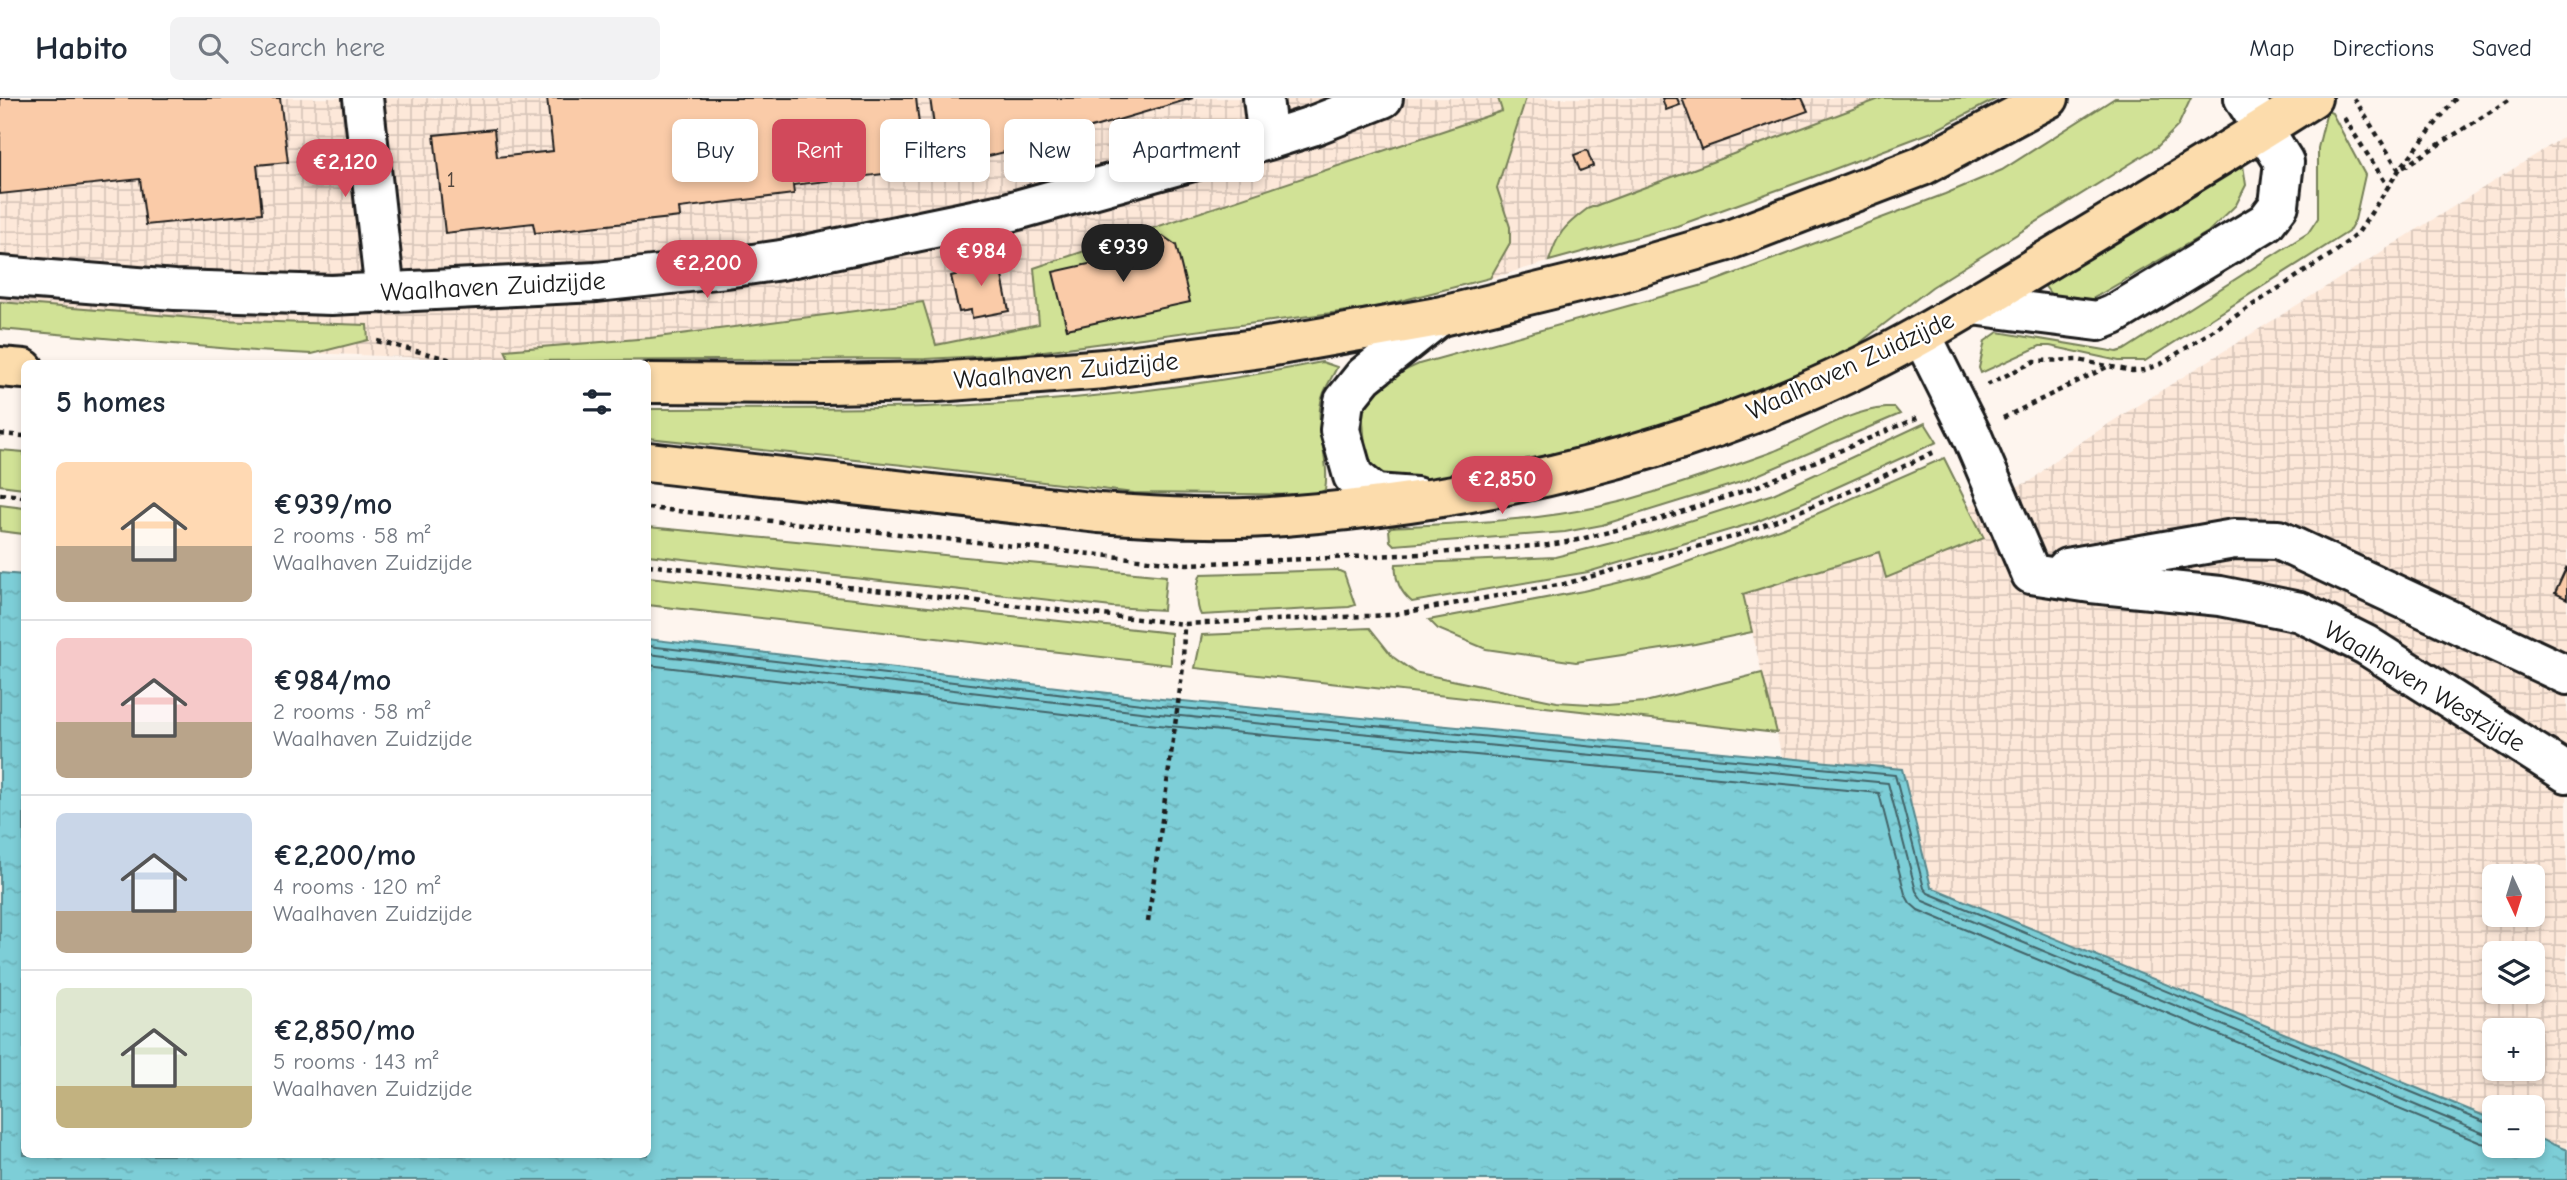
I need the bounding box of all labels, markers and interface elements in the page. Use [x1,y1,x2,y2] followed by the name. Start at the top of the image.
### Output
[170,17,660,80] search box
[35,29,128,67] text: Habito
[194,29,232,67] icon: search
[250,33,385,63] text: Search here
[2249,34,2295,62] text: Map
[2333,34,2434,62] text: Directions
[2472,34,2532,62] text: Saved
[672,119,758,182] chip: Buy
[772,119,866,182] chip: Rent
[880,119,990,182] chip: Filters
[1004,119,1095,182] chip: New
[1109,119,1264,182] chip: Apartment
[288,140,402,199] pin: €2,120
[312,148,378,175] text: €2,120
[446,166,456,193] house number: 1
[1082,225,1164,284] pin: €939
[940,228,1022,288] pin: €984
[1097,233,1149,260] text: €939
[956,237,1006,264] text: €984
[650,240,764,300] pin: €2,200
[672,249,742,276] text: €2,200
[380,266,606,308] street label: Waalhaven Zuidzijde
[1742,305,1959,427] street label: Waalhaven Zuidzijde
[953,346,1180,396] street label: Waalhaven Zuidzijde
[578,383,616,421] icon: filters
[56,385,165,420] text: 5 homes
[1445,456,1559,516] pin: €2,850
[1468,465,1536,492] text: €2,850
[273,487,392,522] text: €939/mo
[112,490,196,574] icon: home
[273,522,431,549] text: 2 rooms · 58 m²
[273,549,472,576] text: Waalhaven Zuidzijde
[2318,615,2530,759] street label: Waalhaven Westzijde
[273,663,391,698] text: €984/mo
[112,666,196,750] icon: home
[273,698,431,725] text: 2 rooms · 58 m²
[273,725,472,752] text: Waalhaven Zuidzijde
[273,838,416,873] text: €2,200/mo
[112,841,196,925] icon: home
[2482,864,2544,928] north arrow
[2482,864,2545,1158] map controls
[273,873,440,900] text: 4 rooms · 120 m²
[273,900,472,927] text: Waalhaven Zuidzijde
[2482,941,2545,1004] button: layers
[273,1013,415,1048] text: €2,850/mo
[112,1016,196,1100] icon: home
[2482,1018,2545,1081] button: +
[273,1048,439,1075] text: 5 rooms · 143 m²
[273,1075,472,1102] text: Waalhaven Zuidzijde
[2482,1095,2545,1158] button: −

